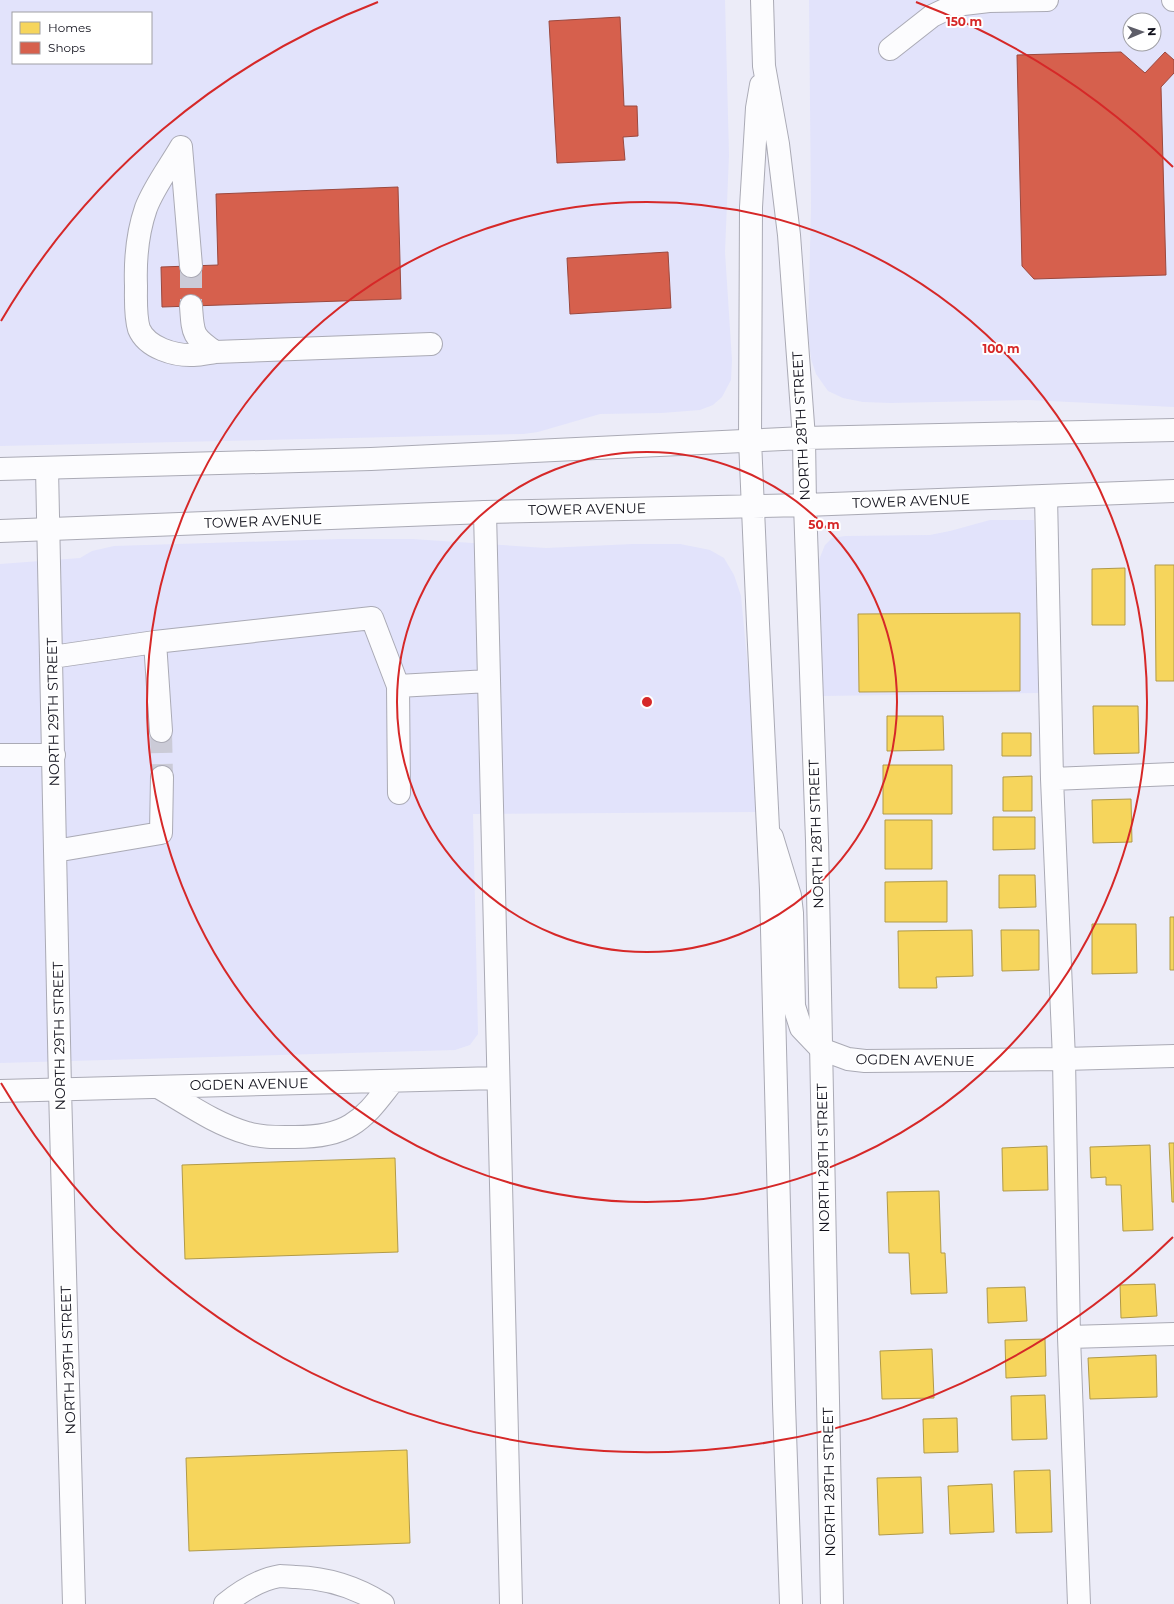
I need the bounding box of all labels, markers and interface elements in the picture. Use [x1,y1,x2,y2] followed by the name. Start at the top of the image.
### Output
[12,12,152,64] legend
[1122,12,1162,52] north arrow
[946,14,982,29] text: 150 m
[48,20,91,35] text: Homes
[1145,27,1159,36] text: N
[48,40,85,55] text: Shops
[983,341,1019,356] text: 100 m
[788,351,814,501] street label: NORTH 28TH STREET
[852,490,970,512] street label: TOWER AVENUE
[528,499,646,519] street label: TOWER AVENUE
[204,510,322,532] street label: TOWER AVENUE
[808,517,840,532] text: 50 m
[43,637,63,787] street label: NORTH 29TH STREET
[640,695,654,709] centre of rings
[804,759,828,909] street label: NORTH 28TH STREET
[49,961,69,1111] street label: NORTH 29TH STREET
[855,1050,975,1070] street label: OGDEN AVENUE
[189,1074,309,1094] street label: OGDEN AVENUE
[813,1083,833,1233] street label: NORTH 28TH STREET
[56,1285,80,1435] street label: NORTH 29TH STREET
[819,1407,839,1557] street label: NORTH 28TH STREET

